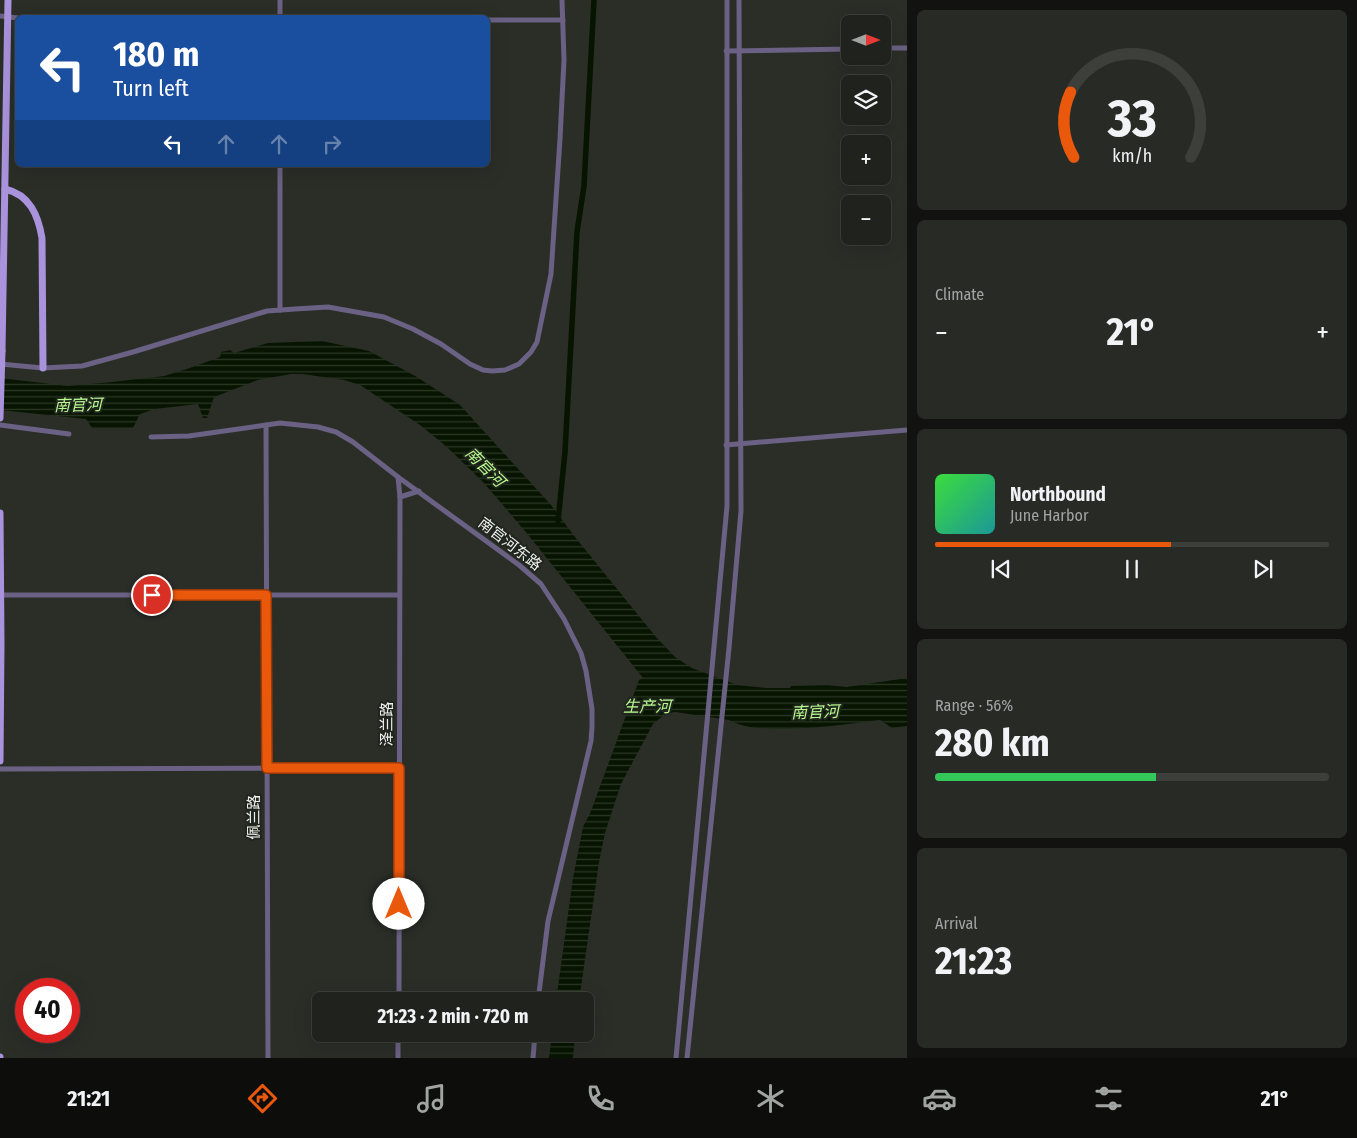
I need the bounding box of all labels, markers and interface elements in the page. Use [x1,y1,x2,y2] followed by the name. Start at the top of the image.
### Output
[841,15,891,65] north arrow
[841,15,891,245] map controls
[113,33,199,75] text: 180 m
[30,35,95,100] icon: left
[113,75,189,102] text: Turn left
[841,75,891,125] button: layers
[1106,87,1157,150] text: 33
[159,130,187,158] icon: left
[212,130,240,158] icon: ahead
[265,130,293,158] icon: ahead
[318,130,346,158] icon: right
[841,135,891,185] button: +
[1112,145,1152,167] text: km/h
[841,195,891,245] button: −
[935,285,984,304] text: Climate
[1107,309,1157,355] text: 21°
[935,316,948,349] text: −
[1316,316,1329,349] text: +
[54,395,105,415] water label: 南官河
[461,443,511,493] water label: 南官河
[1010,483,1106,506] text: Northbound
[1010,506,1088,525] text: June Harbor
[475,514,545,574] street label: 南官河东路
[987,555,1015,583] icon: previous
[1118,555,1146,583] icon: pause
[1249,555,1277,583] icon: next
[131,574,173,616] pin
[138,581,166,609] icon: arrive
[935,696,1013,715] text: Range · 56%
[623,697,674,716] water label: 生产河
[378,701,396,747] street label: 泽兰路
[791,702,842,722] water label: 南官河
[935,720,1050,766] text: 280 km
[245,794,263,840] street label: 佩兰路
[372,877,424,929] position arrow
[935,914,977,933] text: Arrival
[935,938,1012,984] text: 21:23
[15,978,80,1043] speed limit sign: 40
[378,1005,528,1028] text: 21:23 · 2 min · 720 m
[245,1081,280,1116] icon: directions
[414,1081,449,1116] icon: music
[583,1081,618,1116] icon: phone
[753,1081,788,1116] icon: climate
[922,1081,957,1116] icon: car
[1091,1081,1126,1116] icon: filters
[67,1085,110,1112] text: 21:21
[1260,1085,1290,1112] text: 21°

